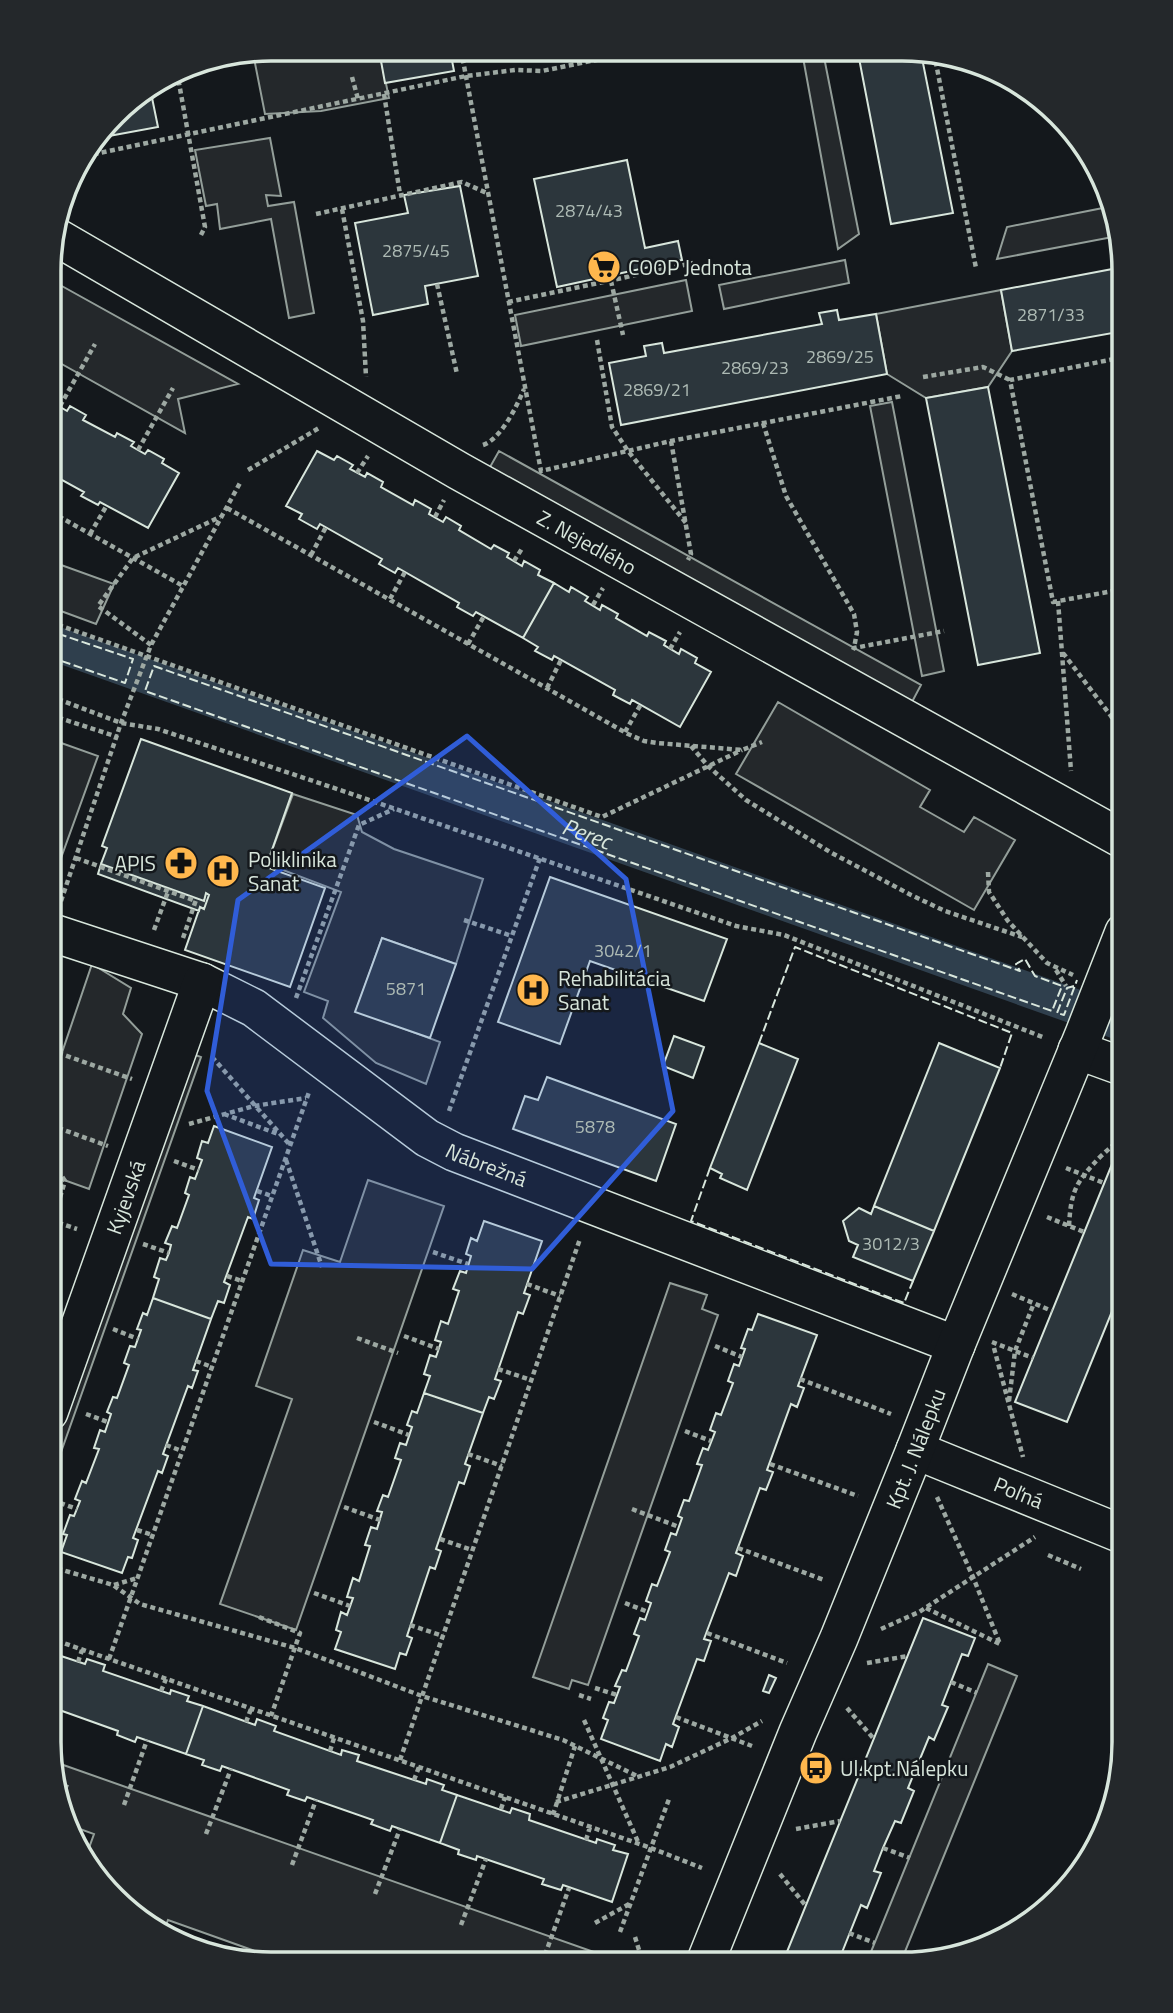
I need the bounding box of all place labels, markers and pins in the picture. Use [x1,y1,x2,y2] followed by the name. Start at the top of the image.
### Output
[585,248,623,286] supermarket icon: COOP Jednota
[628,251,752,283] place label: COOP Jednota
[248,843,337,899] place label: Poliklinika Sanat
[162,844,200,882] pharmacy icon: APIS
[114,847,156,879] place label: APIS
[204,852,242,890] hospital icon: Poliklinika Sanat
[558,962,671,1018] place label: Rehabilitácia Sanat
[514,971,552,1009] hospital icon: Rehabilitácia Sanat
[797,1749,835,1787] bus stop icon: Ul.kpt.Nálepku
[840,1752,968,1784] place label: Ul.kpt.Nálepku

